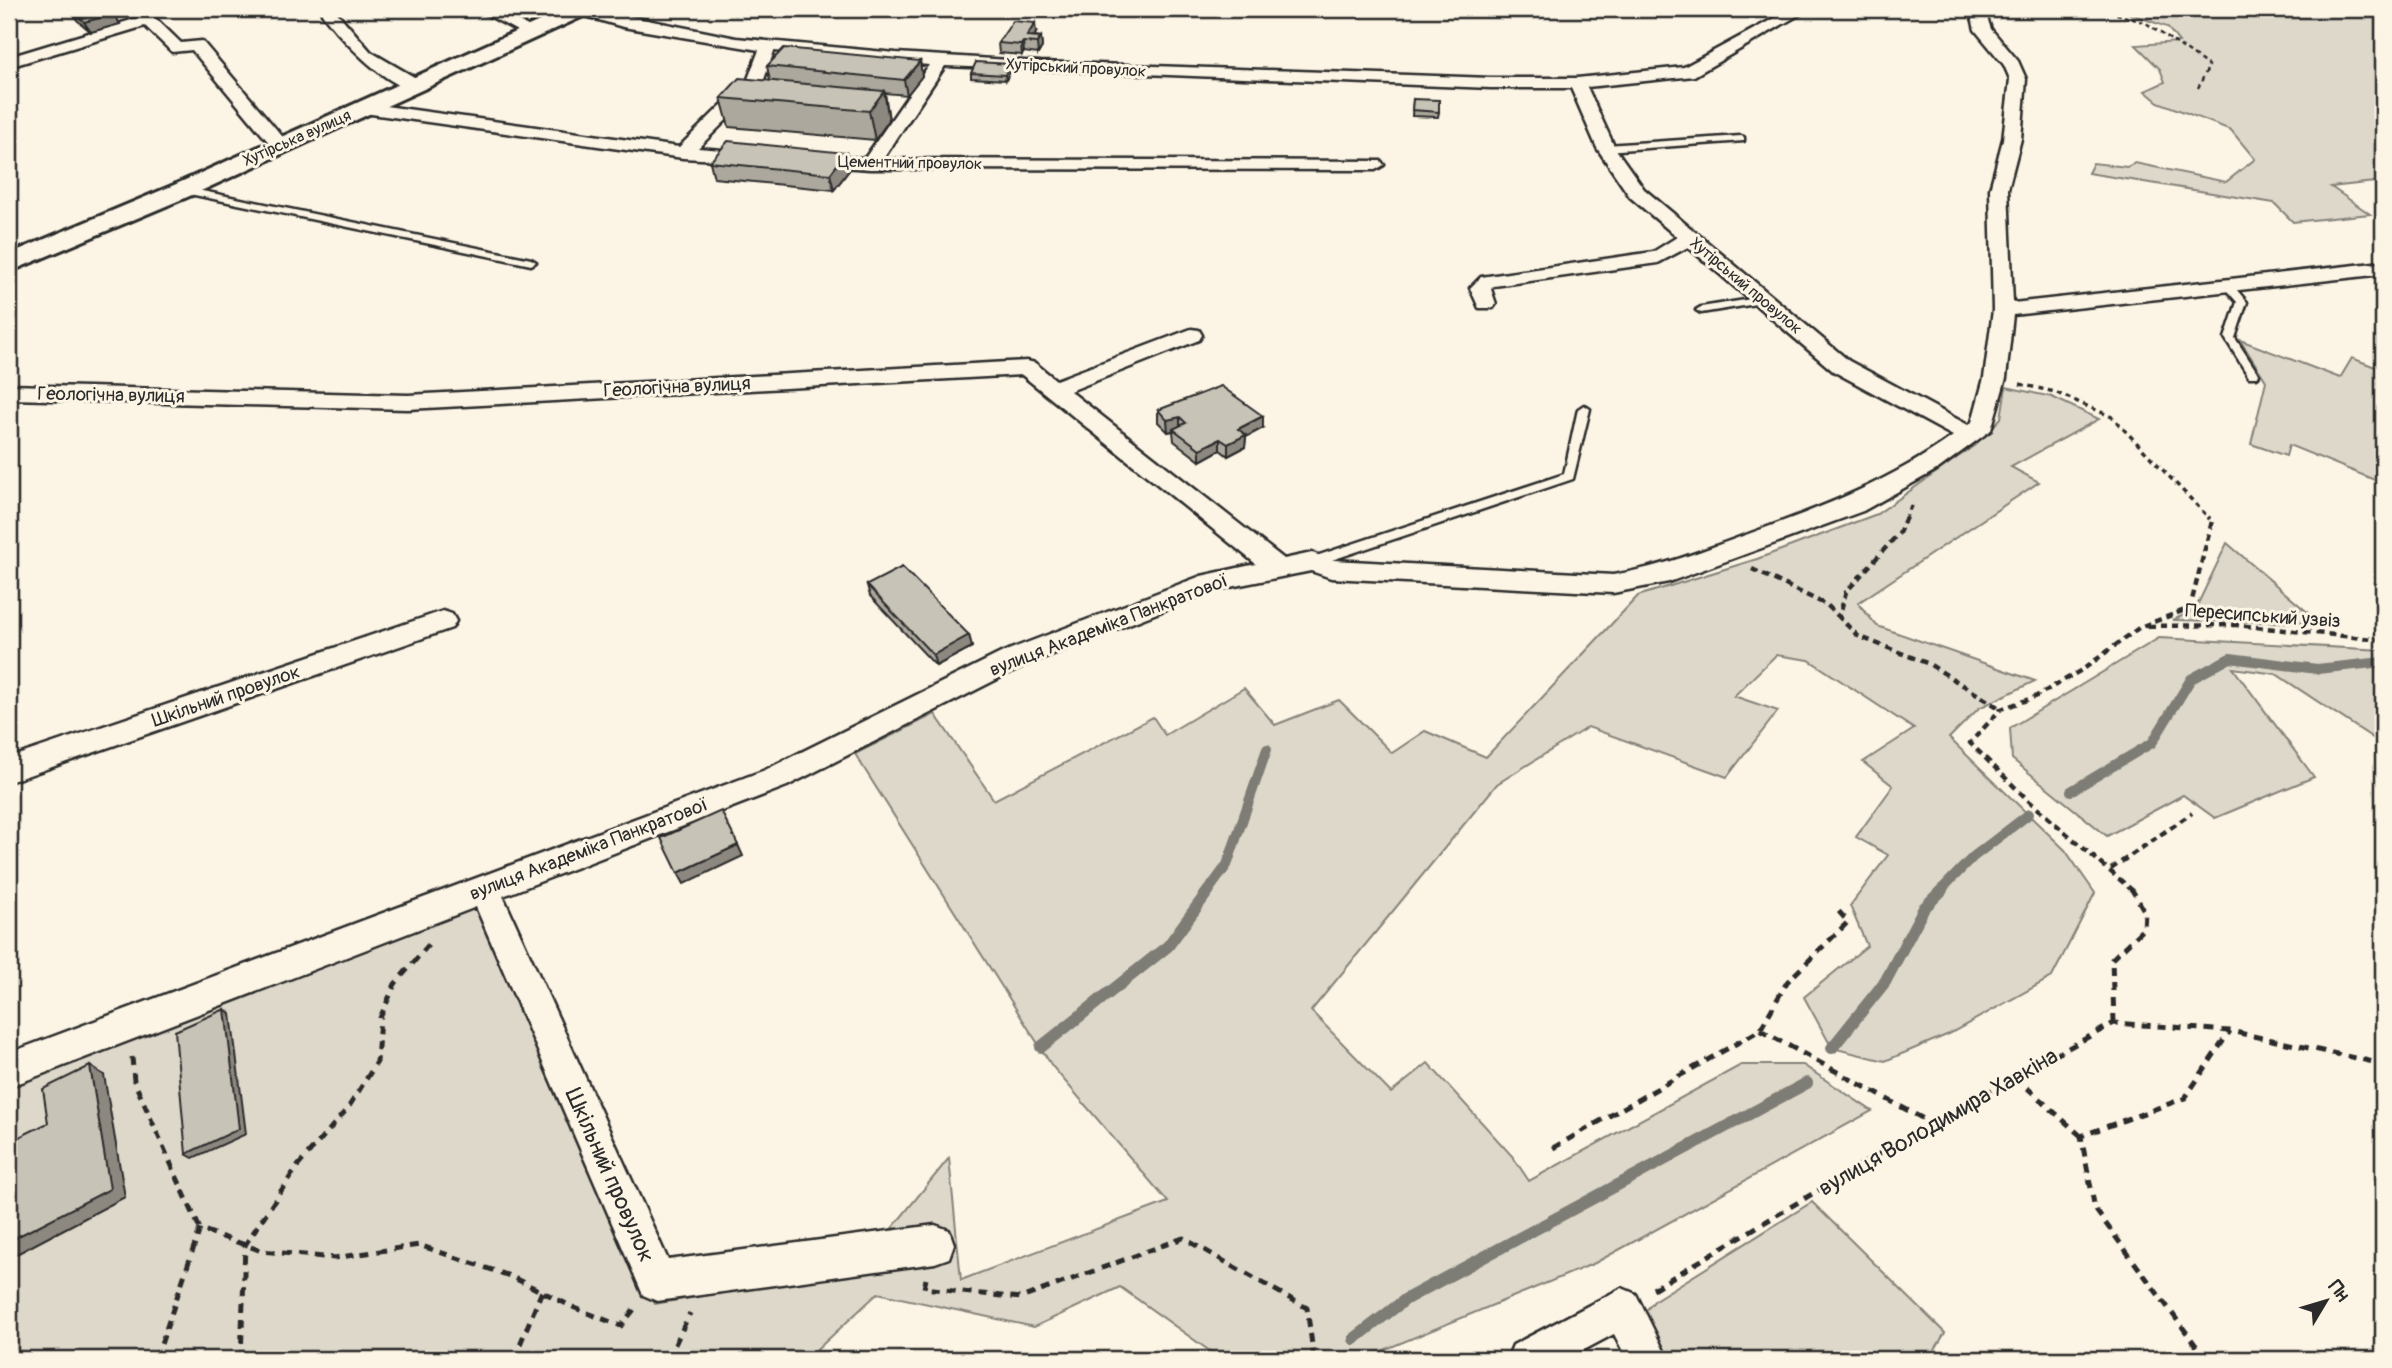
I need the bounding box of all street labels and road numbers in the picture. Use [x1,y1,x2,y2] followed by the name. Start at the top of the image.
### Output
[1006,54,1146,82] street label: Хутірський провулок
[240,105,354,171] street label: Хутірська вулиця
[838,152,982,174] street label: Цементний провулок
[1686,233,1806,339] street label: Хутірський провулок
[603,371,751,403] street label: Геологічна вулиця
[37,382,185,408] street label: Геологічна вулиця
[986,568,1232,682] street label: вулиця Академіка Панкратової
[2184,599,2342,633] street label: Пересипський узвіз
[149,659,303,733] street label: Шкільний провулок
[466,792,712,906] street label: вулиця Академіка Панкратової
[1813,1041,2063,1203] street label: вулиця Володимира Хавкіна
[559,1083,661,1267] street label: Шкільний провулок

